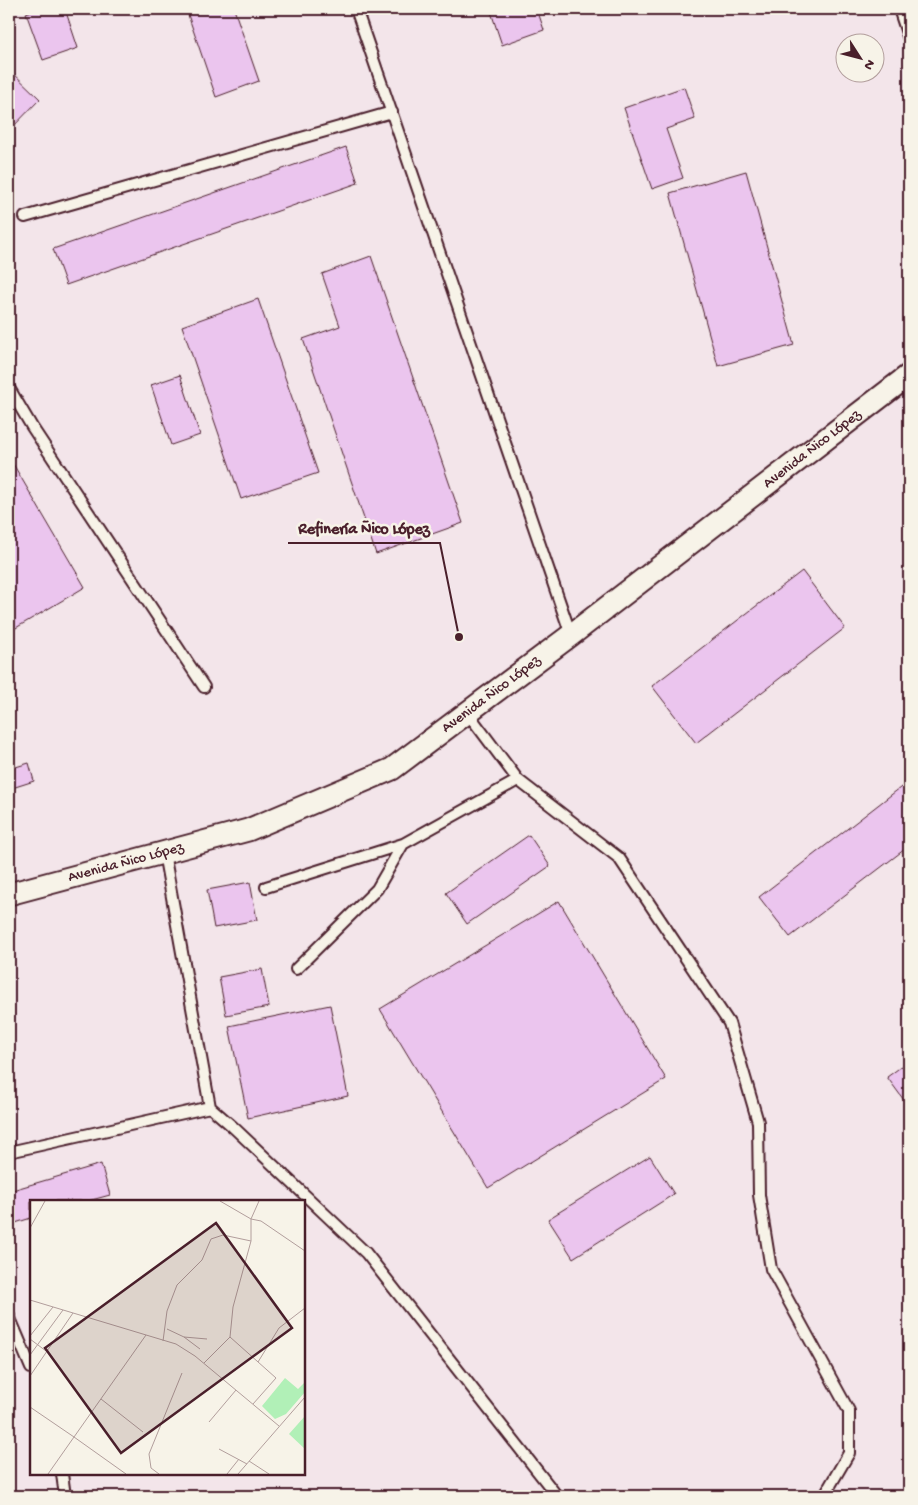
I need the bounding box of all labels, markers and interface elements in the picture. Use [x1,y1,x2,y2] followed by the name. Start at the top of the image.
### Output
[836,32,886,82] north arrow
[859,55,878,73] text: N
[760,406,865,493] street label: Avenida Ñico López
[288,512,440,543] callout: Refinería Ñico López
[297,520,431,540] text: Refinería Ñico López
[438,652,545,737] street label: Avenida Ñico López
[66,839,186,887] street label: Avenida Ñico López
[30,1200,305,1475] inset map

